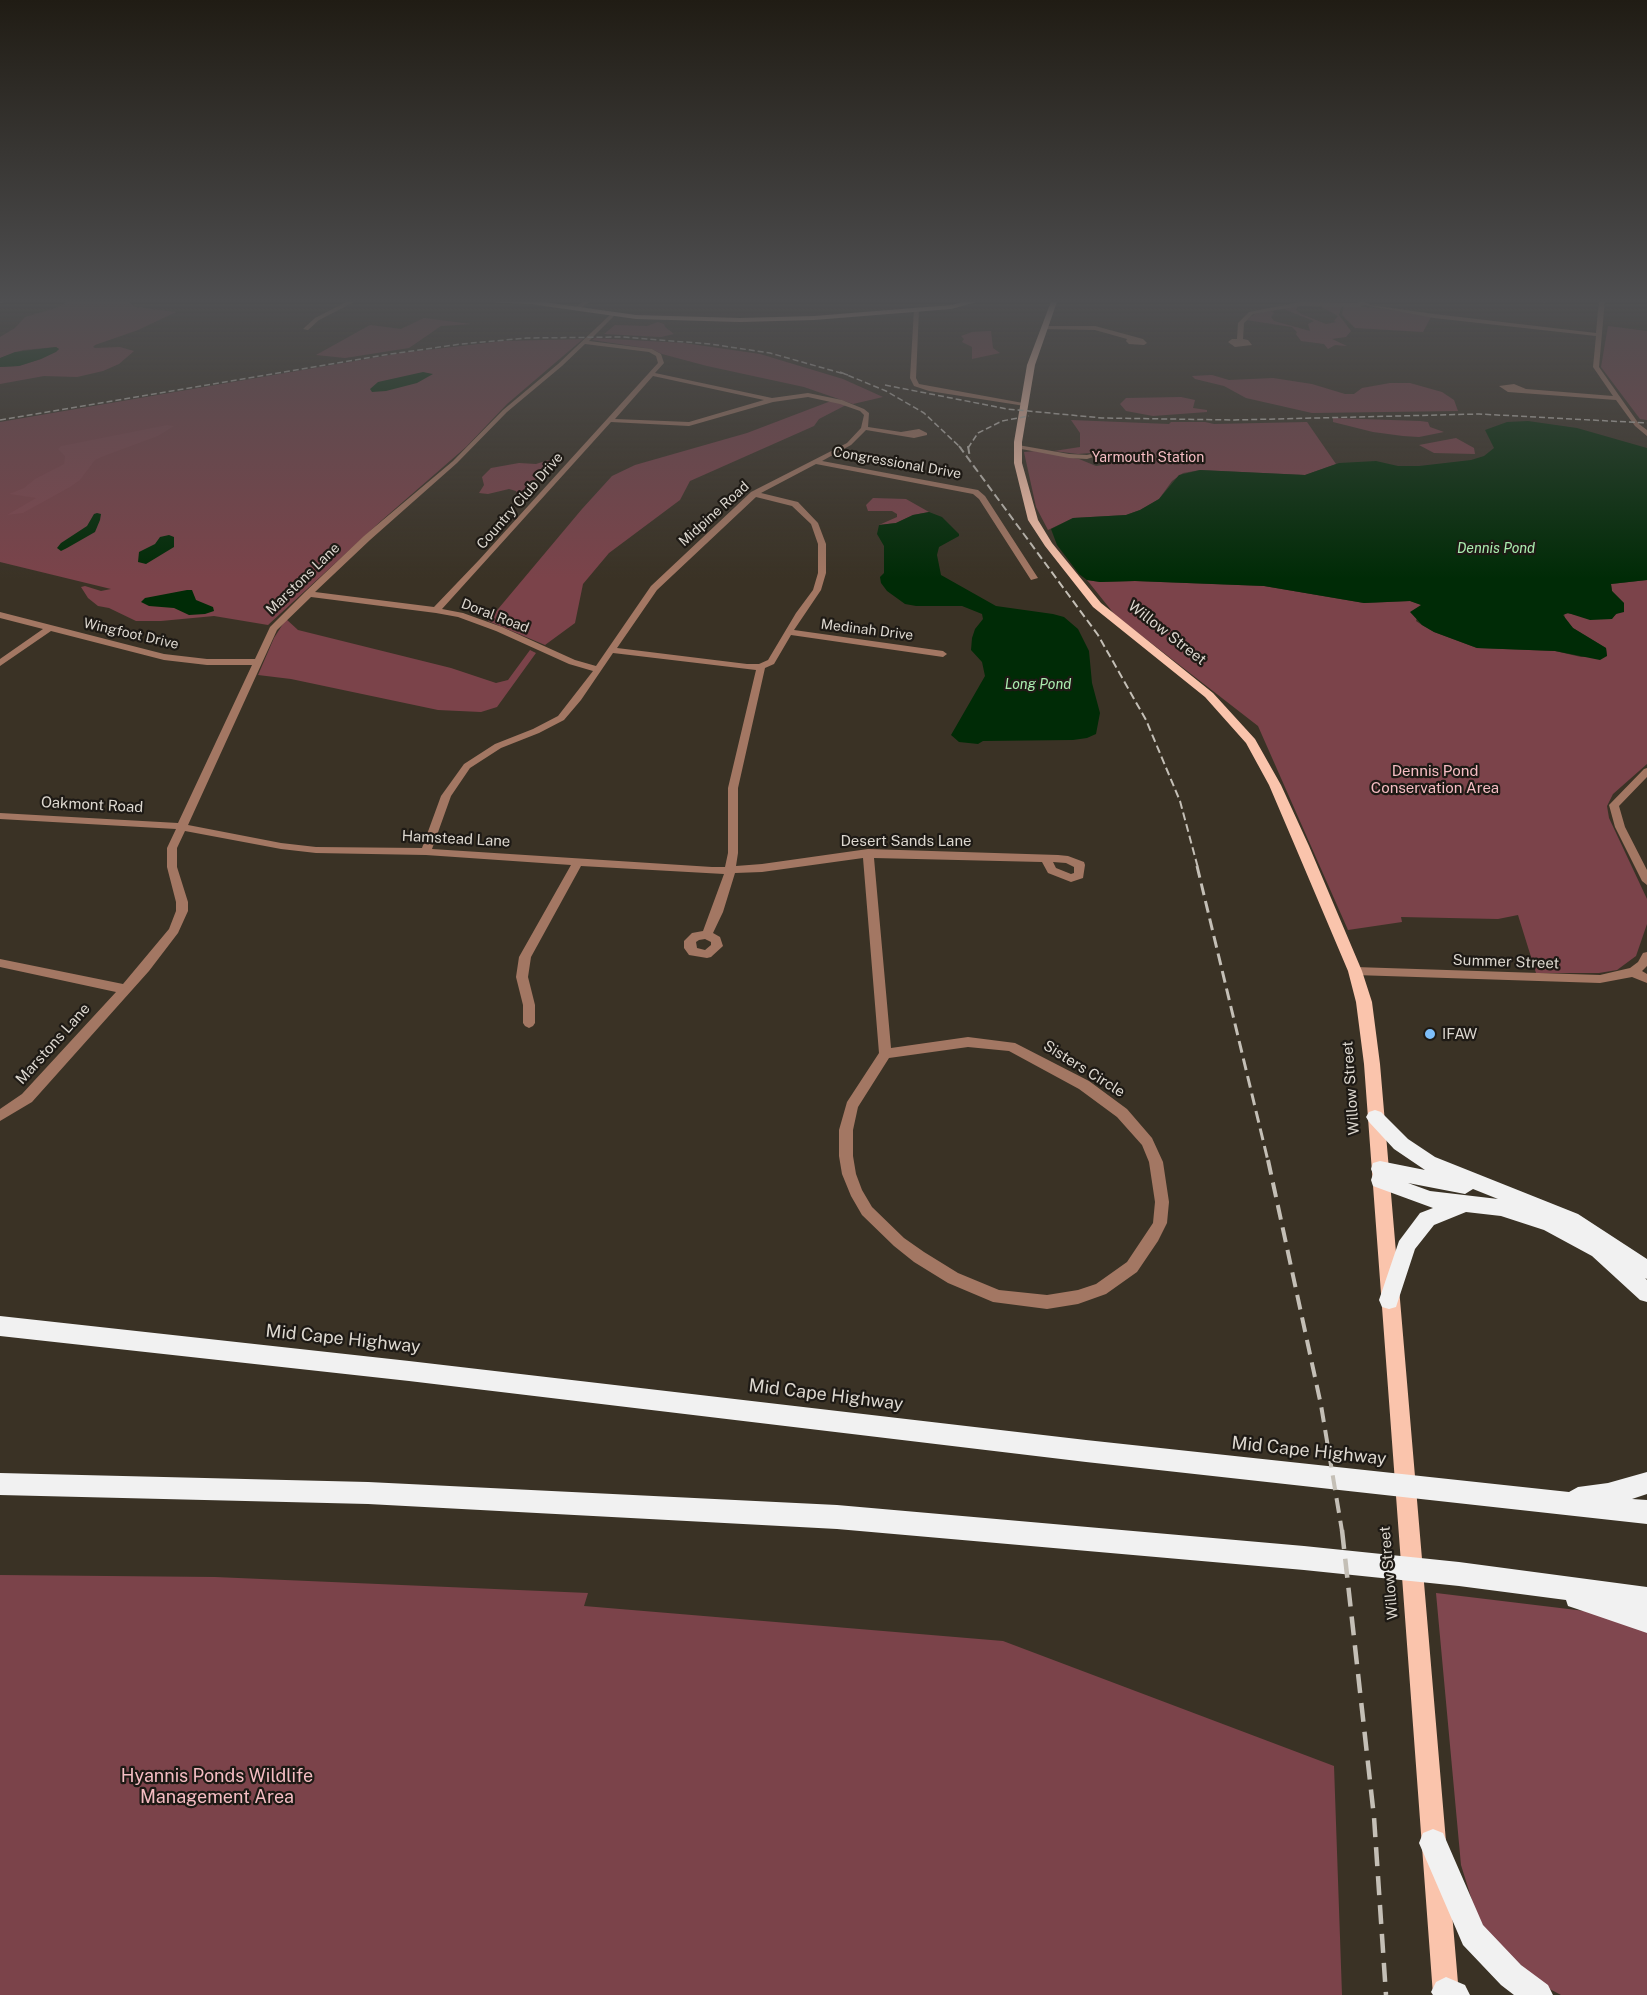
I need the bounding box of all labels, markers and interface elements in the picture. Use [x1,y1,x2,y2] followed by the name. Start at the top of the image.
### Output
[832,443,962,483] street label: Congressional Drive
[473,449,567,553] street label: Country Club Drive
[1092,450,1204,466] park label: Yarmouth Station
[675,478,753,550] street label: Midpine Road
[263,540,343,618] street label: Marstons Lane
[1457,541,1535,557] water label: Dennis Pond
[459,595,531,637] street label: Doral Road
[1124,597,1210,669] street label: Willow Street
[82,615,180,653] street label: Wingfoot Drive
[820,616,914,644] street label: Medinah Drive
[1005,677,1071,693] water label: Long Pond
[1371,762,1499,797] park label: Dennis Pond Conservation Area
[40,793,144,817] street label: Oakmont Road
[401,827,511,851] street label: Hamstead Lane
[840,832,972,850] street label: Desert Sands Lane
[1452,951,1560,973] street label: Summer Street
[12,1000,94,1088] street label: Marstons Lane
[1442,1025,1477,1043] place label: IFAW
[1423,1027,1437,1041] marker: IFAW
[1040,1037,1128,1101] street label: Sisters Circle
[1339,1040,1363,1136] street label: Willow Street
[264,1320,422,1358] street label: Mid Cape Highway
[747,1375,905,1415] street label: Mid Cape Highway
[1230,1432,1388,1470] street label: Mid Cape Highway
[1376,1525,1402,1621] street label: Willow Street
[121,1765,313,1808] park label: Hyannis Ponds Wildlife Management Area

